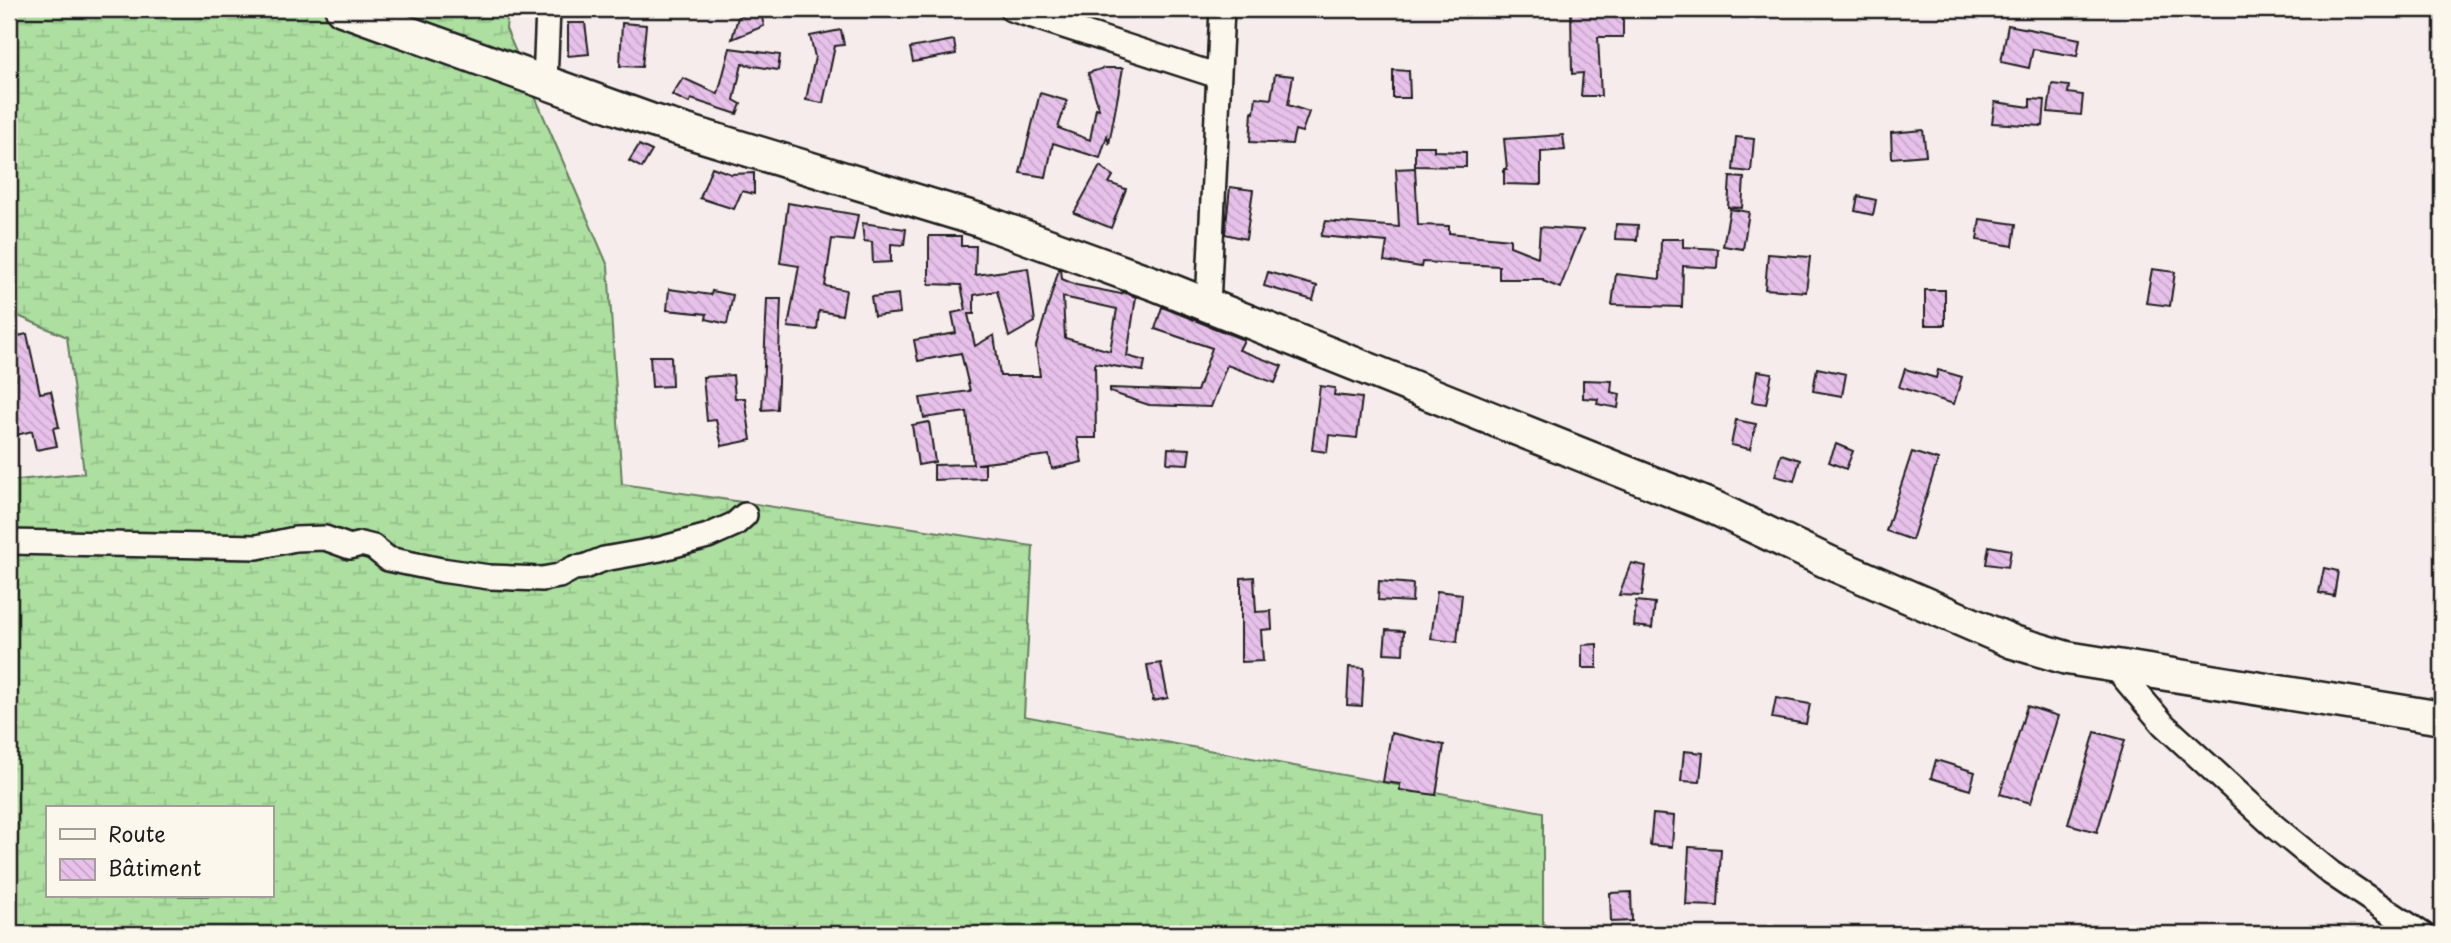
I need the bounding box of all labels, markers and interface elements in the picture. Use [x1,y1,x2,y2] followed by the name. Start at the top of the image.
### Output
[46,806,273,898] legend
[108,817,166,849] text: Route
[108,851,201,883] text: Bâtiment

